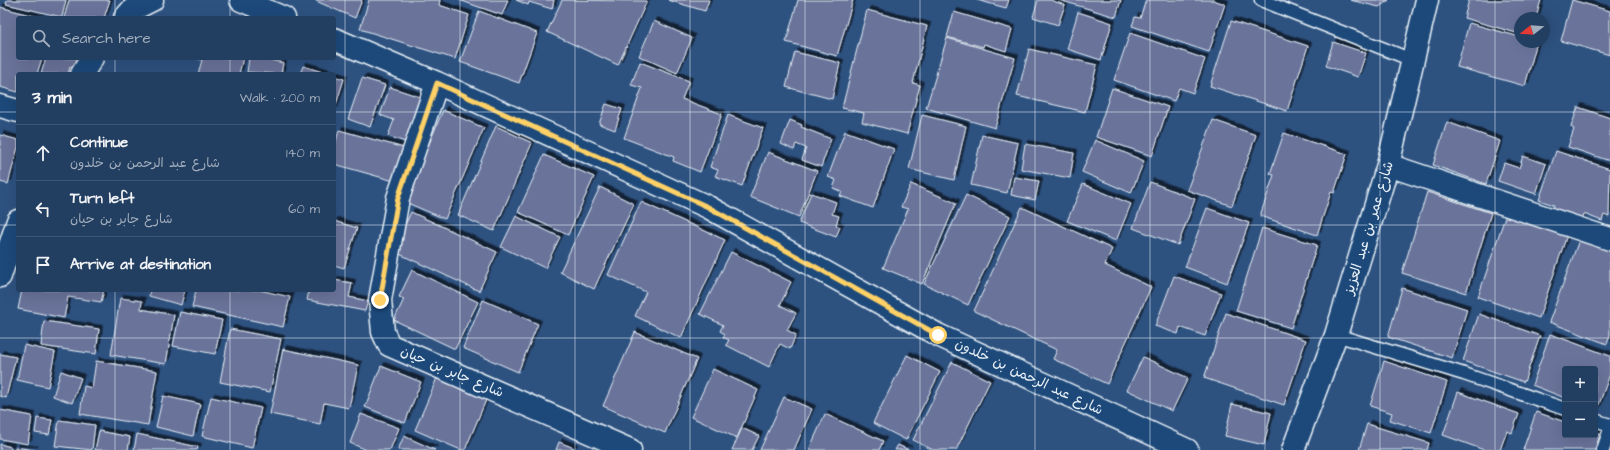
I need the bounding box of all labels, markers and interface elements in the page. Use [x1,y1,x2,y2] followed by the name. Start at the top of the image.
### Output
[1514,12,1550,48] north arrow
[16,16,336,60] search box
[30,27,52,49] icon: search
[62,28,151,49] text: Search here
[32,86,72,110] text: 3 min
[240,89,320,107] text: Walk · 200 m
[70,132,128,153] text: Continue
[32,142,54,164] icon: ahead
[286,144,320,162] text: 140 m
[70,154,220,172] text: شارع عبد الرحمن بن خلدون
[1339,159,1399,298] street label: شارع عمر بن عبد العزيز
[70,188,134,209] text: Turn left
[32,198,54,220] icon: left
[288,200,320,218] text: 60 m
[70,210,172,228] text: شارع جابر بن حيان
[32,254,54,276] icon: arrive
[70,254,211,275] text: Arrive at destination
[371,291,389,309] route end
[929,326,947,344] route start
[952,334,1106,420] street label: شارع عبد الرحمن بن خلدون
[397,341,507,403] street label: شارع جابر بن حيان
[1562,366,1598,438] map controls
[1562,366,1598,402] button: +
[1562,402,1598,438] button: −

